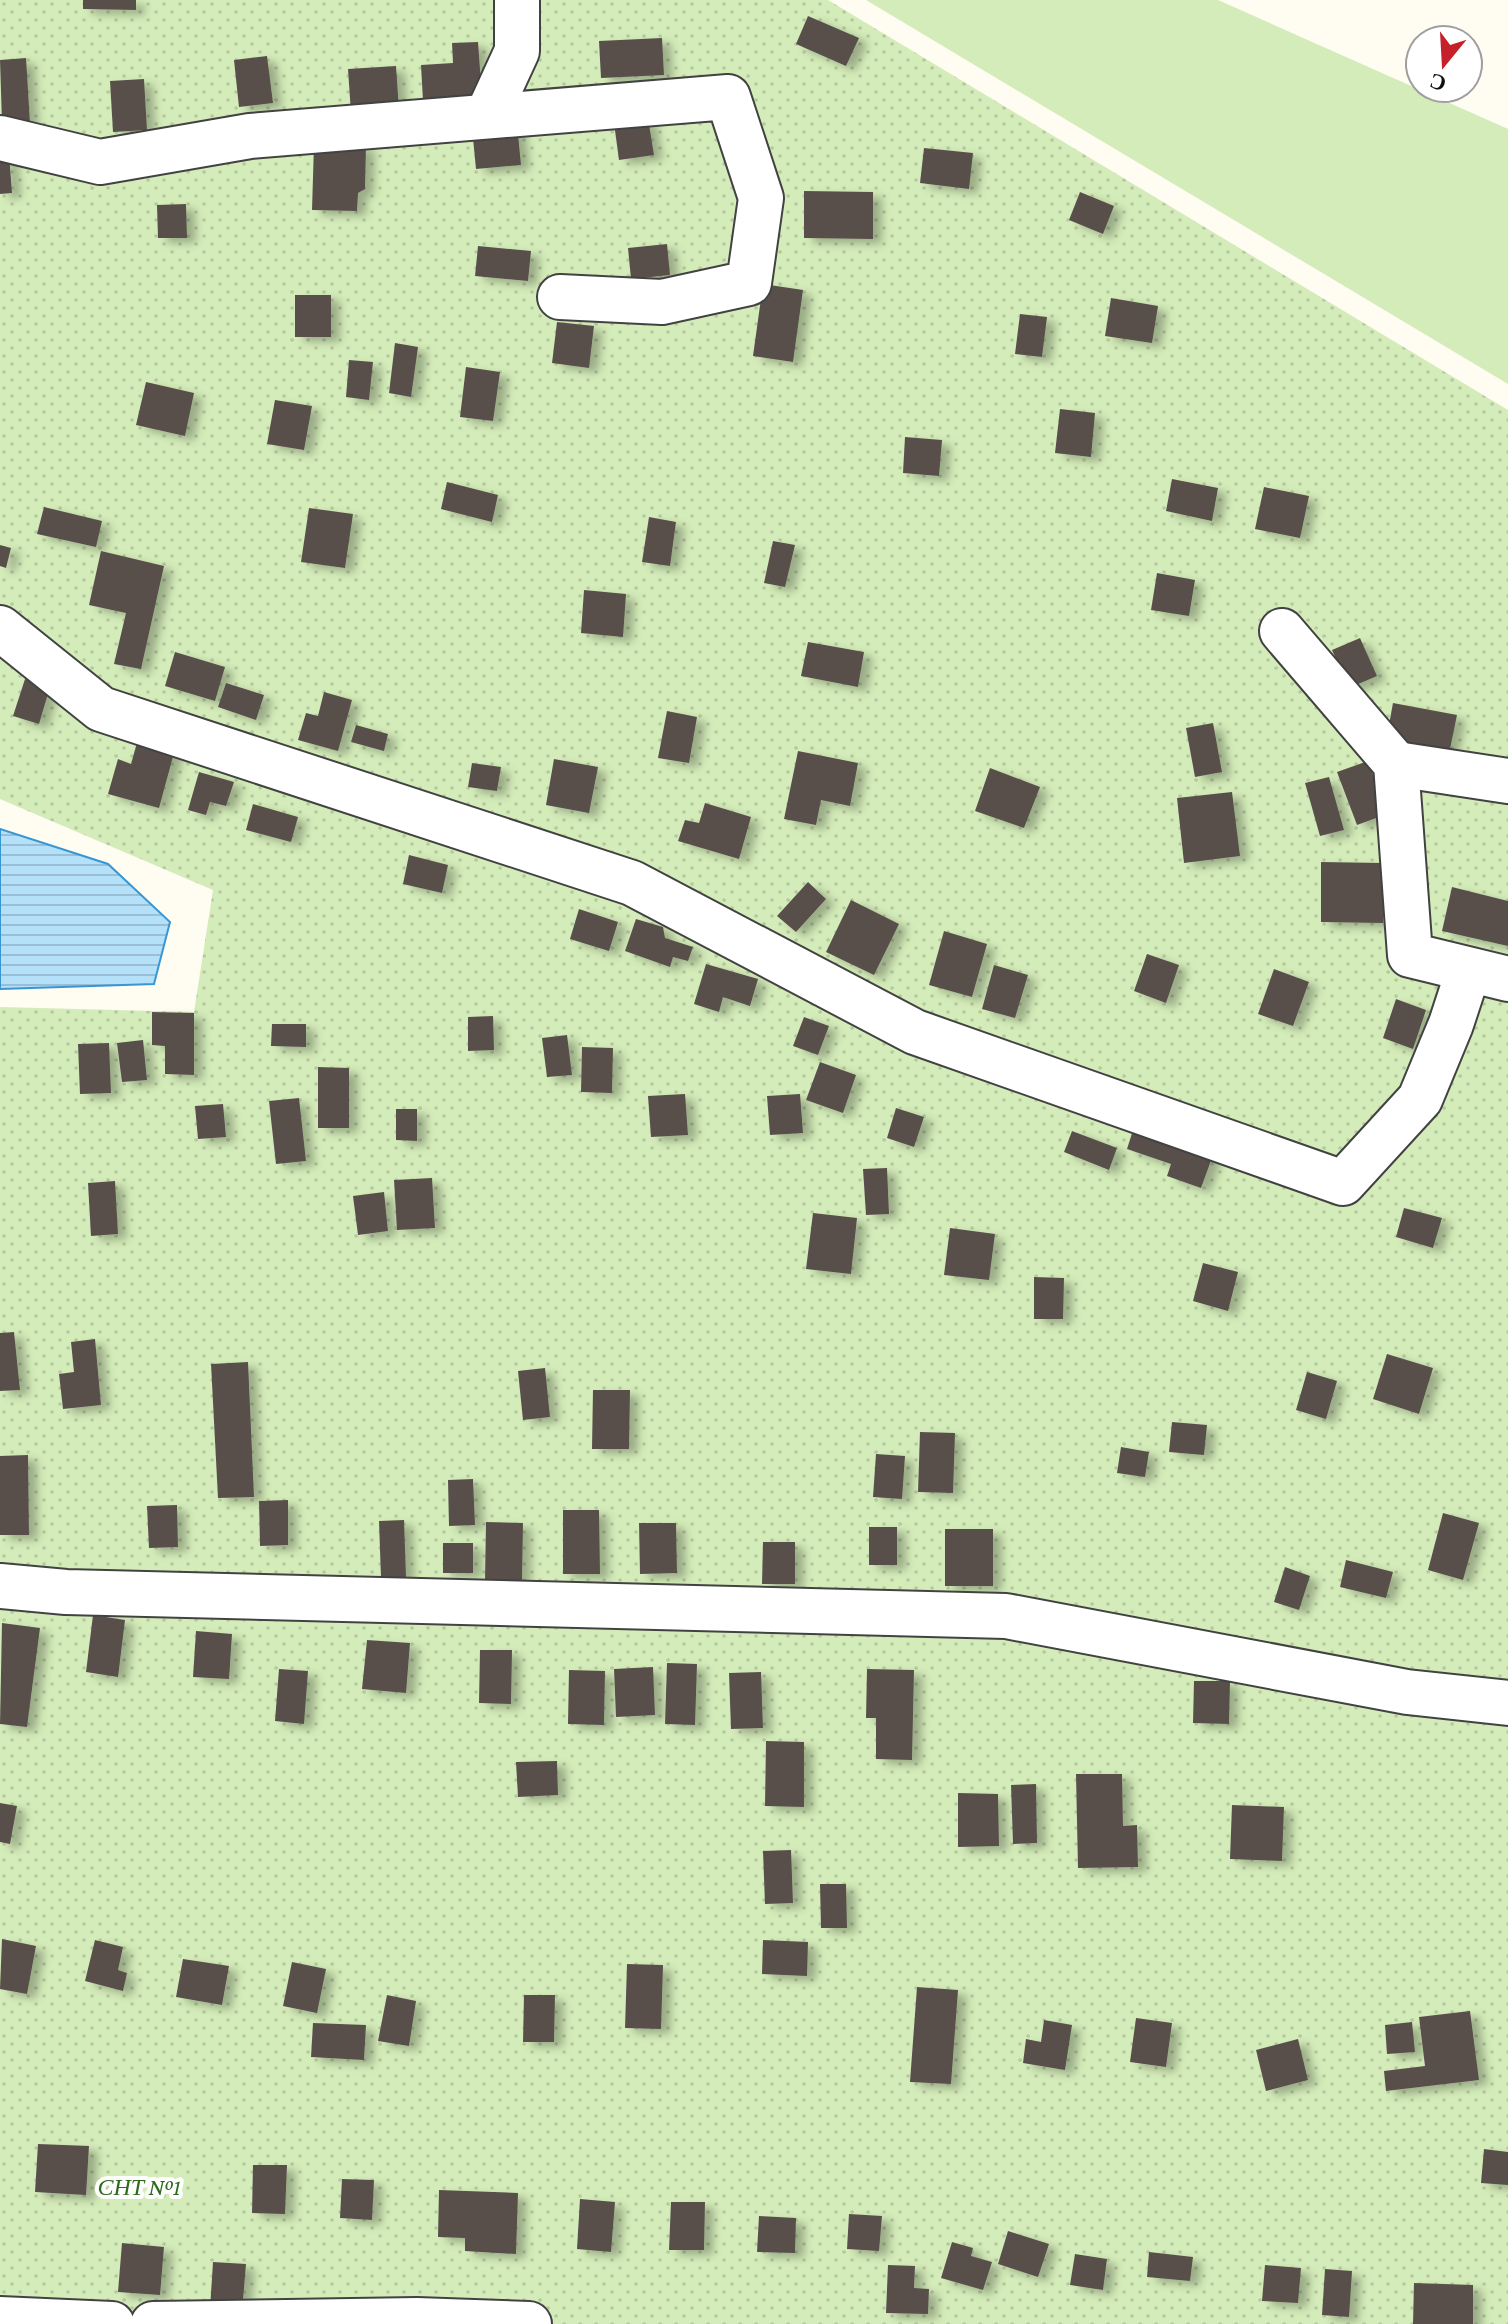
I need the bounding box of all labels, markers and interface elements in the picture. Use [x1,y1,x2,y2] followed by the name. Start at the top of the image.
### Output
[1404,24,1484,104] north arrow
[1427,68,1449,97] text: С
[97,2173,181,2200] park label: СНТ №1

